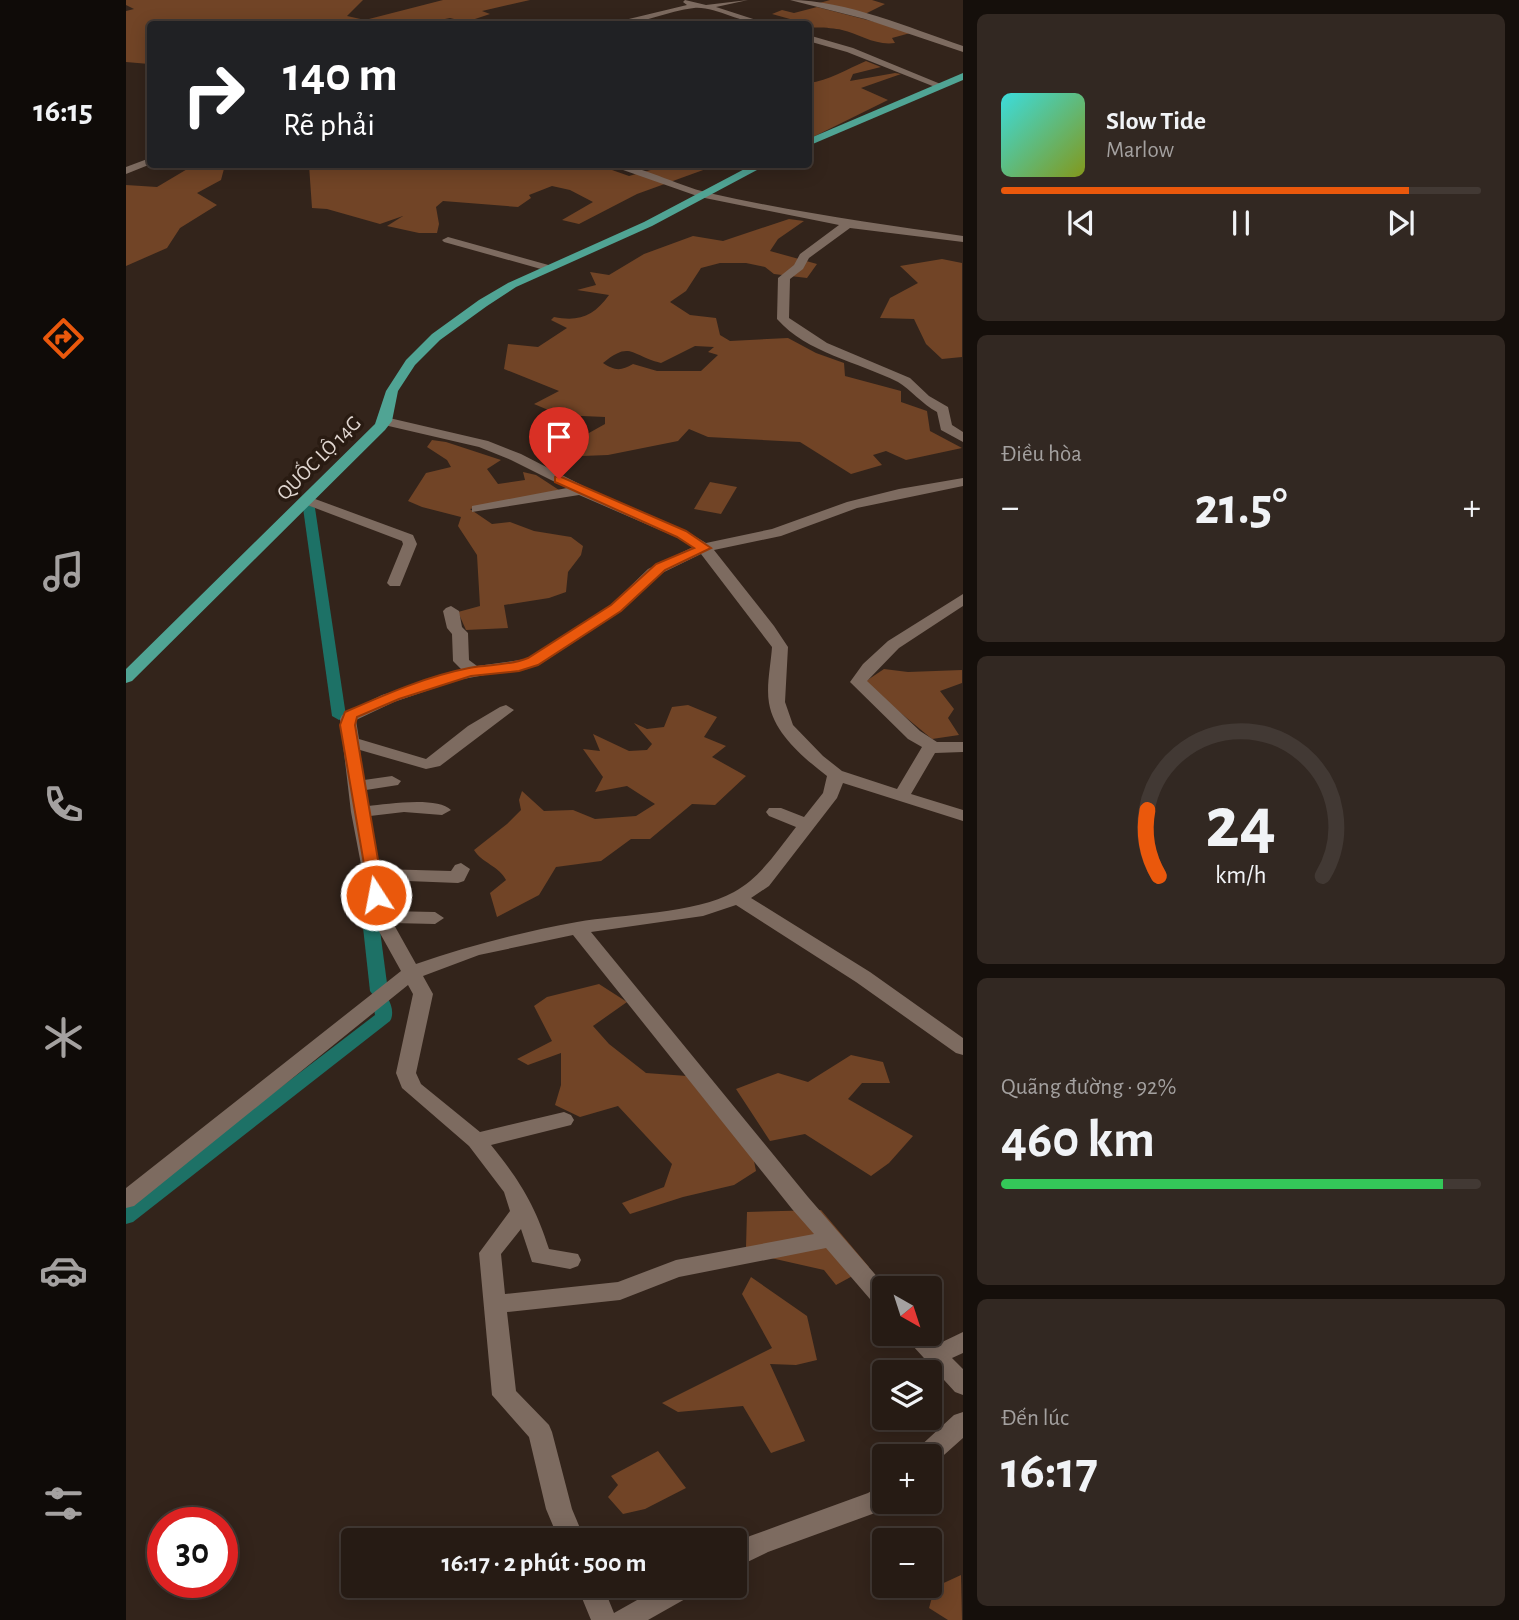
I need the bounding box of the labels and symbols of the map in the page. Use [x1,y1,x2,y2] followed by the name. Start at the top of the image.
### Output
[529,407,589,479] pin
[270,409,365,504] street label: QUỐC LỘ 14G
[339,858,413,932] position arrow
[872,1276,942,1346] north arrow
[147,1507,238,1598] speed limit sign: 30

